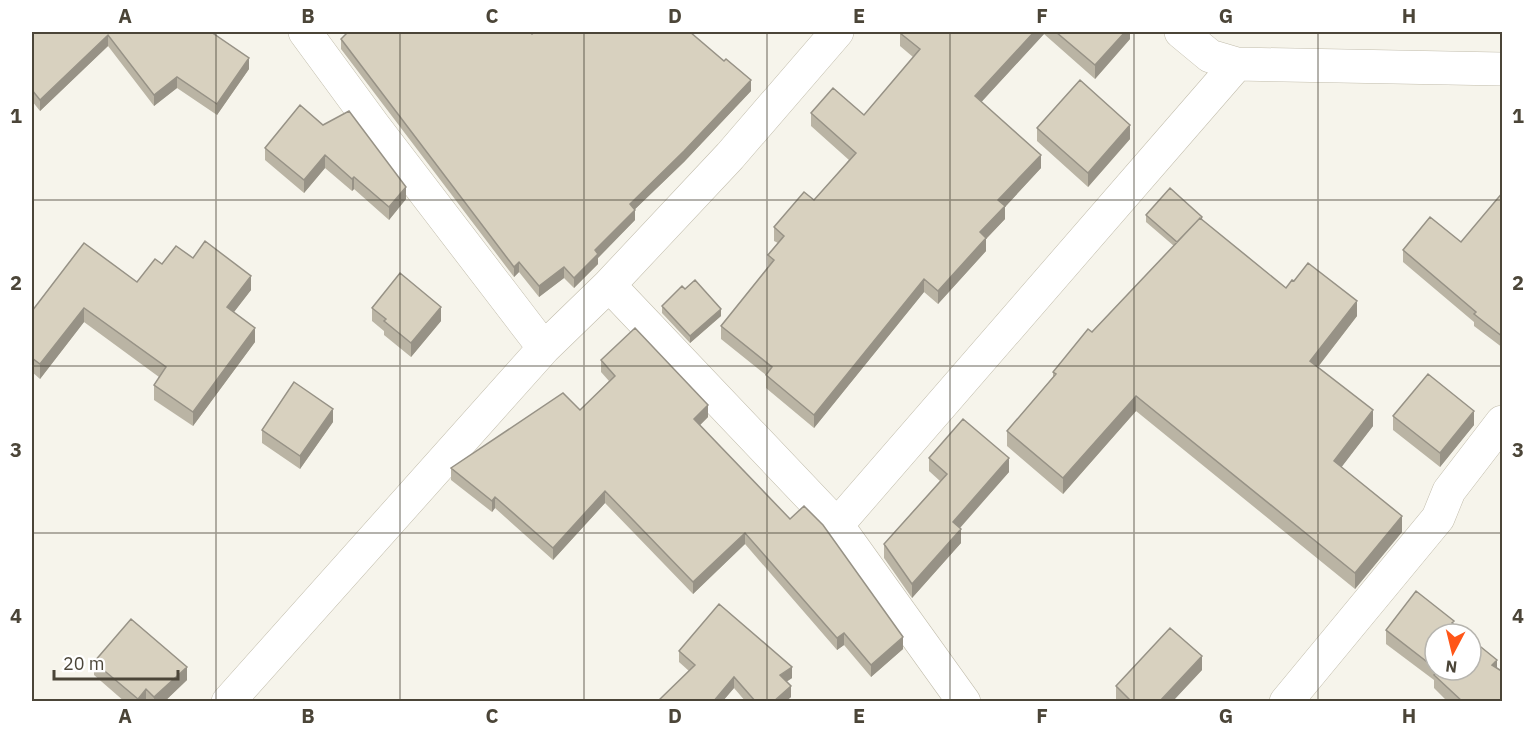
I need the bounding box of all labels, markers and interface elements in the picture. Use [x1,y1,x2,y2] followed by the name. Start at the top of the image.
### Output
[118,2,132,29] text: A
[301,2,315,29] text: B
[485,2,499,29] text: C
[668,2,682,29] text: D
[853,2,865,29] text: E
[1036,2,1048,29] text: F
[1219,2,1233,29] text: G
[1402,2,1416,29] text: H
[10,102,22,129] text: 1
[1512,102,1524,129] text: 1
[10,269,22,296] text: 2
[1512,269,1524,296] text: 2
[10,436,22,463] text: 3
[1512,436,1524,463] text: 3
[10,602,22,629] text: 4
[1512,602,1524,629] text: 4
[1423,622,1483,682] north arrow
[54,643,178,681] scale bar
[63,652,105,675] text: 20 m
[1444,656,1458,678] text: N
[118,702,132,729] text: A
[301,702,315,729] text: B
[485,702,499,729] text: C
[668,702,682,729] text: D
[853,702,865,729] text: E
[1036,702,1048,729] text: F
[1219,702,1233,729] text: G
[1402,702,1416,729] text: H

